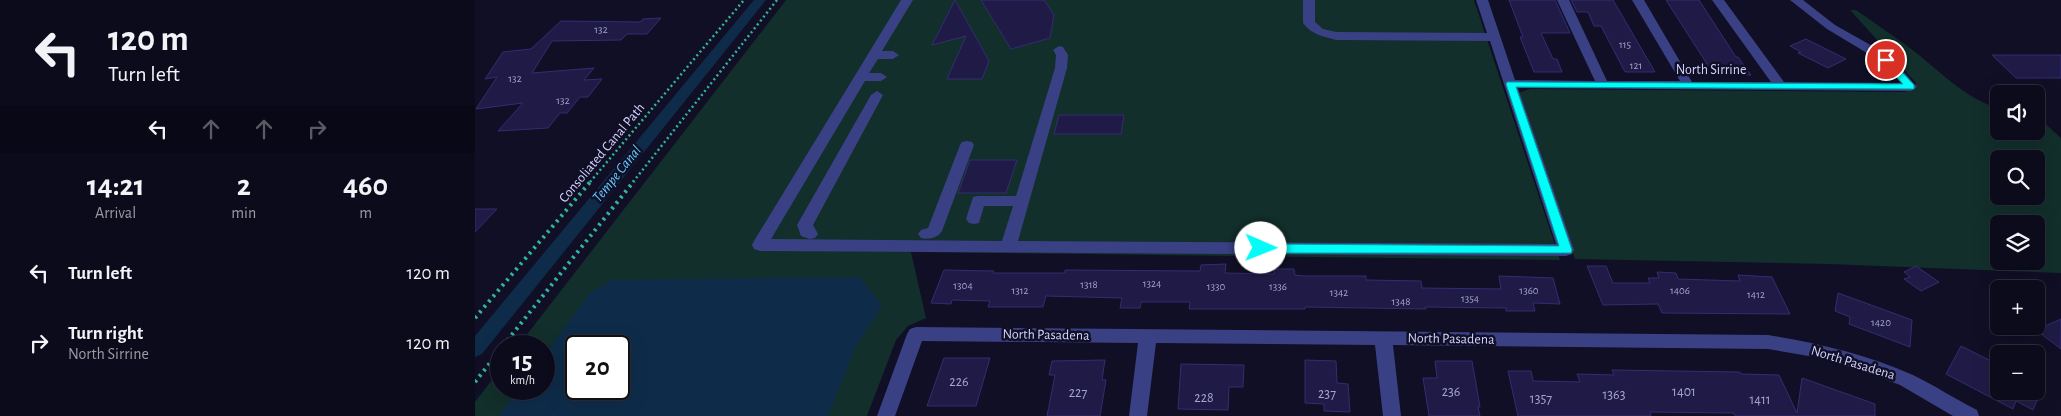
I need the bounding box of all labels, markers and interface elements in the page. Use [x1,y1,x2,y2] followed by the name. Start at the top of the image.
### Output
[25,20,90,85] icon: left
[108,22,189,57] text: 120 m
[594,24,608,35] house number: 132
[1619,39,1631,50] house number: 115
[1865,39,1907,81] pin
[1872,46,1900,74] icon: arrive
[1630,60,1642,71] house number: 121
[108,63,180,85] text: Turn left
[1676,63,1746,77] street label: North Sirrine
[508,73,522,84] house number: 132
[1990,85,2045,400] map controls
[1990,85,2045,140] button: sound
[556,95,570,106] house number: 132
[557,101,647,205] street label: Consoliated Canal Path
[144,115,172,143] icon: left
[197,115,225,143] icon: ahead
[250,115,278,143] icon: ahead
[303,115,331,143] icon: right
[590,143,644,205] water label: Tempe Canal
[1990,150,2045,205] button: search
[87,171,144,201] text: 14:21
[237,171,251,201] text: 2
[343,171,388,201] text: 460
[95,205,136,221] text: Arrival
[231,205,256,221] text: min
[359,205,372,221] text: m
[1990,215,2045,270] button: layers
[1234,221,1286,273] position arrow
[25,259,53,287] icon: left
[68,264,132,283] text: Turn left
[406,264,450,283] text: 120 m
[1143,278,1161,289] house number: 1324
[1080,279,1098,290] house number: 1318
[953,280,973,291] house number: 1304
[1990,280,2045,335] button: +
[1207,281,1226,292] house number: 1330
[1269,281,1287,292] house number: 1336
[1011,285,1029,296] house number: 1312
[1519,285,1539,296] house number: 1360
[1670,285,1690,296] house number: 1406
[1330,287,1348,298] house number: 1342
[1747,289,1765,300] house number: 1412
[1461,293,1479,304] house number: 1354
[1392,296,1410,307] house number: 1348
[1871,317,1891,328] house number: 1420
[68,324,143,343] text: Turn right
[1002,327,1090,343] street label: North Pasadena
[25,329,53,357] icon: right
[1407,331,1495,347] street label: North Pasadena
[406,334,450,353] text: 120 m
[565,335,630,400] speed limit sign: 20
[1809,344,1897,383] street label: North Pasadena
[1990,345,2045,400] button: −
[68,346,149,362] text: North Sirrine
[513,349,532,374] text: 15
[510,374,535,386] text: km/h
[949,375,969,389] house number: 226
[1442,385,1460,399] house number: 236
[1672,385,1696,399] house number: 1401
[1069,386,1087,400] house number: 227
[1318,387,1336,401] house number: 237
[1603,388,1626,402] house number: 1363
[1194,391,1214,405] house number: 228
[1530,392,1552,406] house number: 1357
[1749,393,1771,407] house number: 1411

